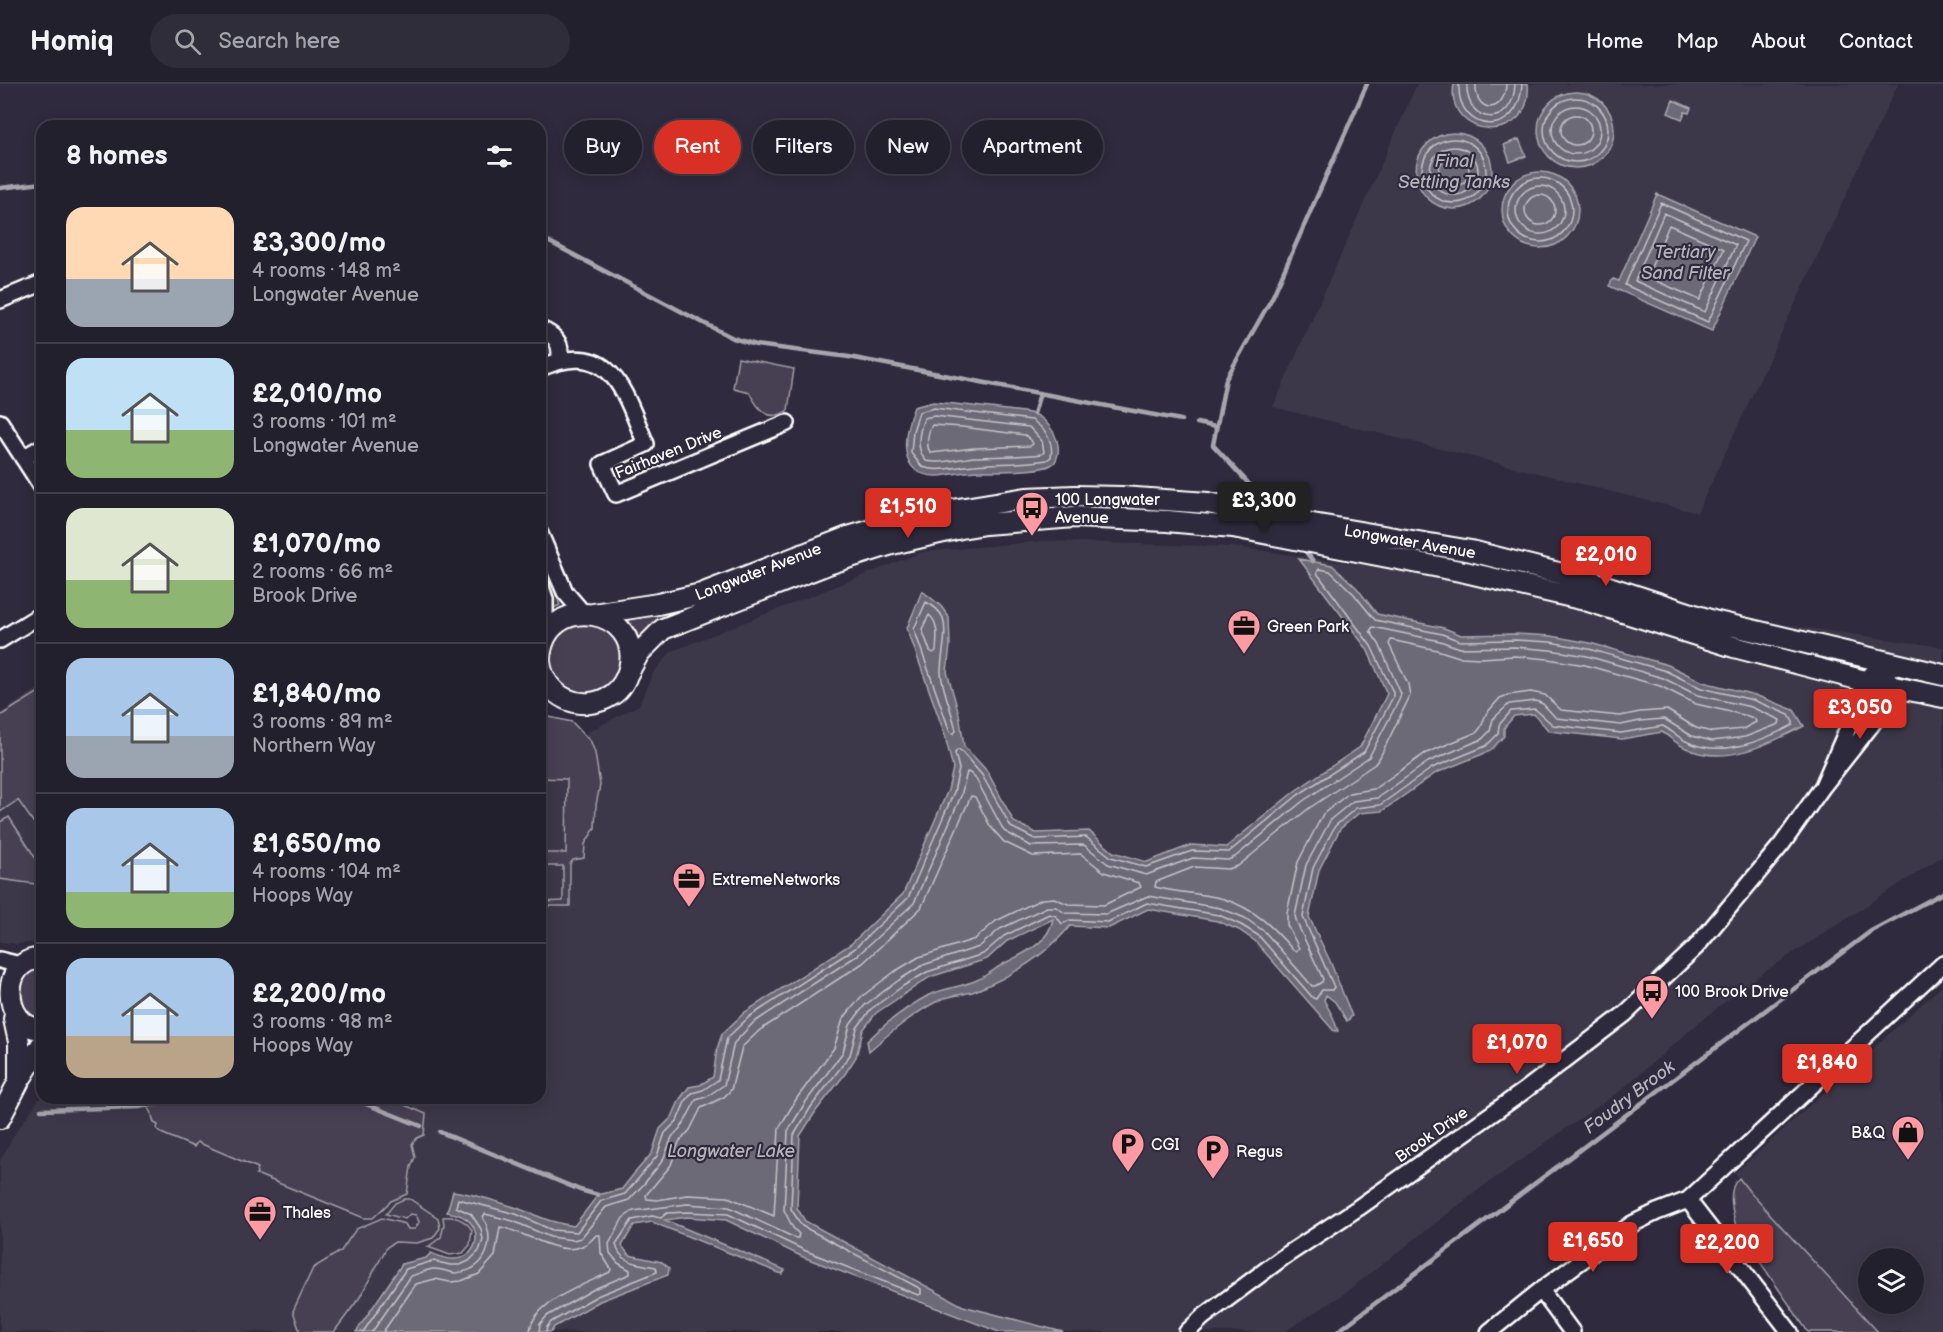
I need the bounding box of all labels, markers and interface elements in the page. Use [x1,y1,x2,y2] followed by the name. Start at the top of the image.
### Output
[150,14,570,68] search box
[30,25,114,58] text: Homiq
[171,25,204,58] icon: search
[219,28,340,55] text: Search here
[1586,29,1643,54] text: Home
[1676,29,1718,54] text: Map
[1751,29,1806,54] text: About
[1839,29,1913,54] text: Contact
[564,120,642,174] chip: Buy
[654,120,741,174] chip: Rent
[753,120,854,174] chip: Filters
[866,120,950,174] chip: New
[962,120,1103,174] chip: Apartment
[483,140,516,173] icon: filters
[66,141,168,172] text: 8 homes
[1398,151,1510,193] water label: Final Settling Tanks
[252,228,386,259] text: £3,300/mo
[114,231,186,303] icon: home
[1641,242,1731,284] water label: Tertiary Sand Filter
[252,259,401,283] text: 4 rooms · 148 m²
[252,283,419,307] text: Longwater Avenue
[252,379,382,410] text: £2,010/mo
[114,382,186,454] icon: home
[252,410,397,434] text: 3 rooms · 101 m²
[612,423,725,483] street label: Fairhaven Drive
[252,434,419,458] text: Longwater Avenue
[1215,482,1313,533] pin: £3,300
[859,488,957,539] pin: £1,510
[1231,489,1297,513] text: £3,300
[1014,490,1050,537] bus stop icon: 100 Longwater Avenue
[1055,491,1160,528] place label: 100 Longwater Avenue
[879,495,937,519] text: £1,510
[1342,522,1478,564] street label: Longwater Avenue
[252,529,381,560] text: £1,070/mo
[114,532,186,604] icon: home
[1557,536,1655,587] pin: £2,010
[693,539,825,605] street label: Longwater Avenue
[1575,543,1637,567] text: £2,010
[252,560,393,584] text: 2 rooms · 66 m²
[252,584,357,608] text: Brook Drive
[1226,608,1262,655] office icon: Green Park
[1267,618,1349,637] place label: Green Park
[252,679,381,710] text: £1,840/mo
[114,682,186,754] icon: home
[1811,689,1909,740] pin: £3,050
[1827,696,1893,720] text: £3,050
[252,710,393,734] text: 3 rooms · 89 m²
[252,734,375,758] text: Northern Way
[252,829,381,860] text: £1,650/mo
[114,832,186,904] icon: home
[252,860,401,884] text: 4 rooms · 104 m²
[671,861,707,908] office icon: ExtremeNetworks
[712,871,840,890] place label: ExtremeNetworks
[252,884,353,908] text: Hoops Way
[1634,973,1670,1020] bus stop icon: 100 Brook Drive
[252,979,386,1010] text: £2,200/mo
[114,982,186,1054] icon: home
[1675,983,1789,1002] place label: 100 Brook Drive
[252,1010,393,1034] text: 3 rooms · 98 m²
[1468,1024,1566,1075] pin: £1,070
[1486,1031,1548,1055] text: £1,070
[252,1034,353,1058] text: Hoops Way
[1778,1044,1876,1095] pin: £1,840
[1796,1051,1858,1075] text: £1,840
[1580,1056,1680,1139] water label: Foudry Brook
[1392,1103,1472,1167] street label: Brook Drive
[1890,1114,1926,1161] shop icon: B&Q
[1851,1124,1886,1143] place label: B&Q
[1110,1126,1146,1173] parking icon: CGI
[1195,1133,1231,1180] parking icon: Regus
[1151,1136,1179,1155] place label: CGI
[667,1141,795,1162] water label: Longwater Lake
[1236,1143,1283,1162] place label: Regus
[242,1194,278,1241] office icon: Thales
[283,1204,331,1223] place label: Thales
[1544,1222,1642,1273] pin: £1,650
[1678,1224,1776,1275] pin: £2,200
[1562,1229,1624,1253] text: £1,650
[1694,1231,1760,1255] text: £2,200
[1858,1248,1924,1314] map controls
[1858,1248,1924,1314] button: layers

